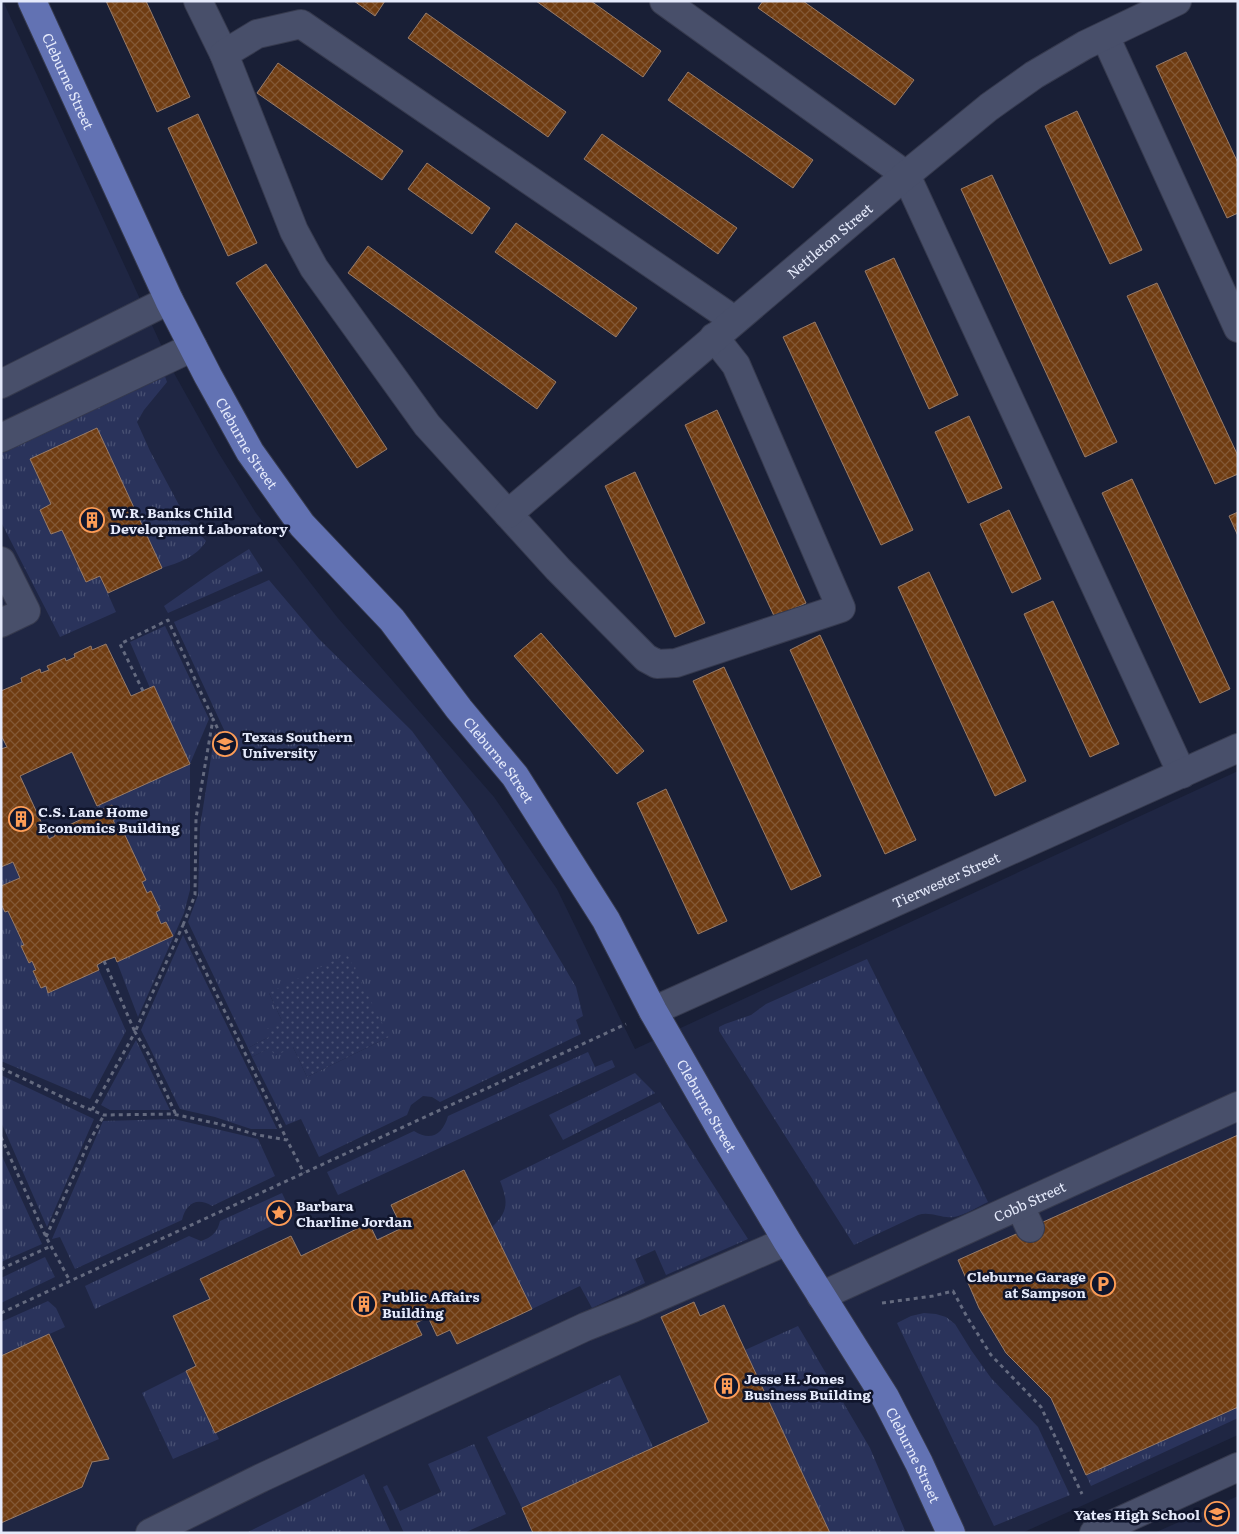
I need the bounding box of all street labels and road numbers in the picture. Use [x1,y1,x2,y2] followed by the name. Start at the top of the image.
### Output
[38,29,100,133] street label: Cleburne Street
[782,198,877,283] street label: Nettleton Street
[212,393,283,493] street label: Cleburne Street
[460,712,540,807] street label: Cleburne Street
[889,846,1003,912] street label: Tierwester Street
[672,1055,742,1156] street label: Cleburne Street
[990,1176,1069,1226] street label: Cobb Street
[882,1403,946,1506] street label: Cleburne Street

